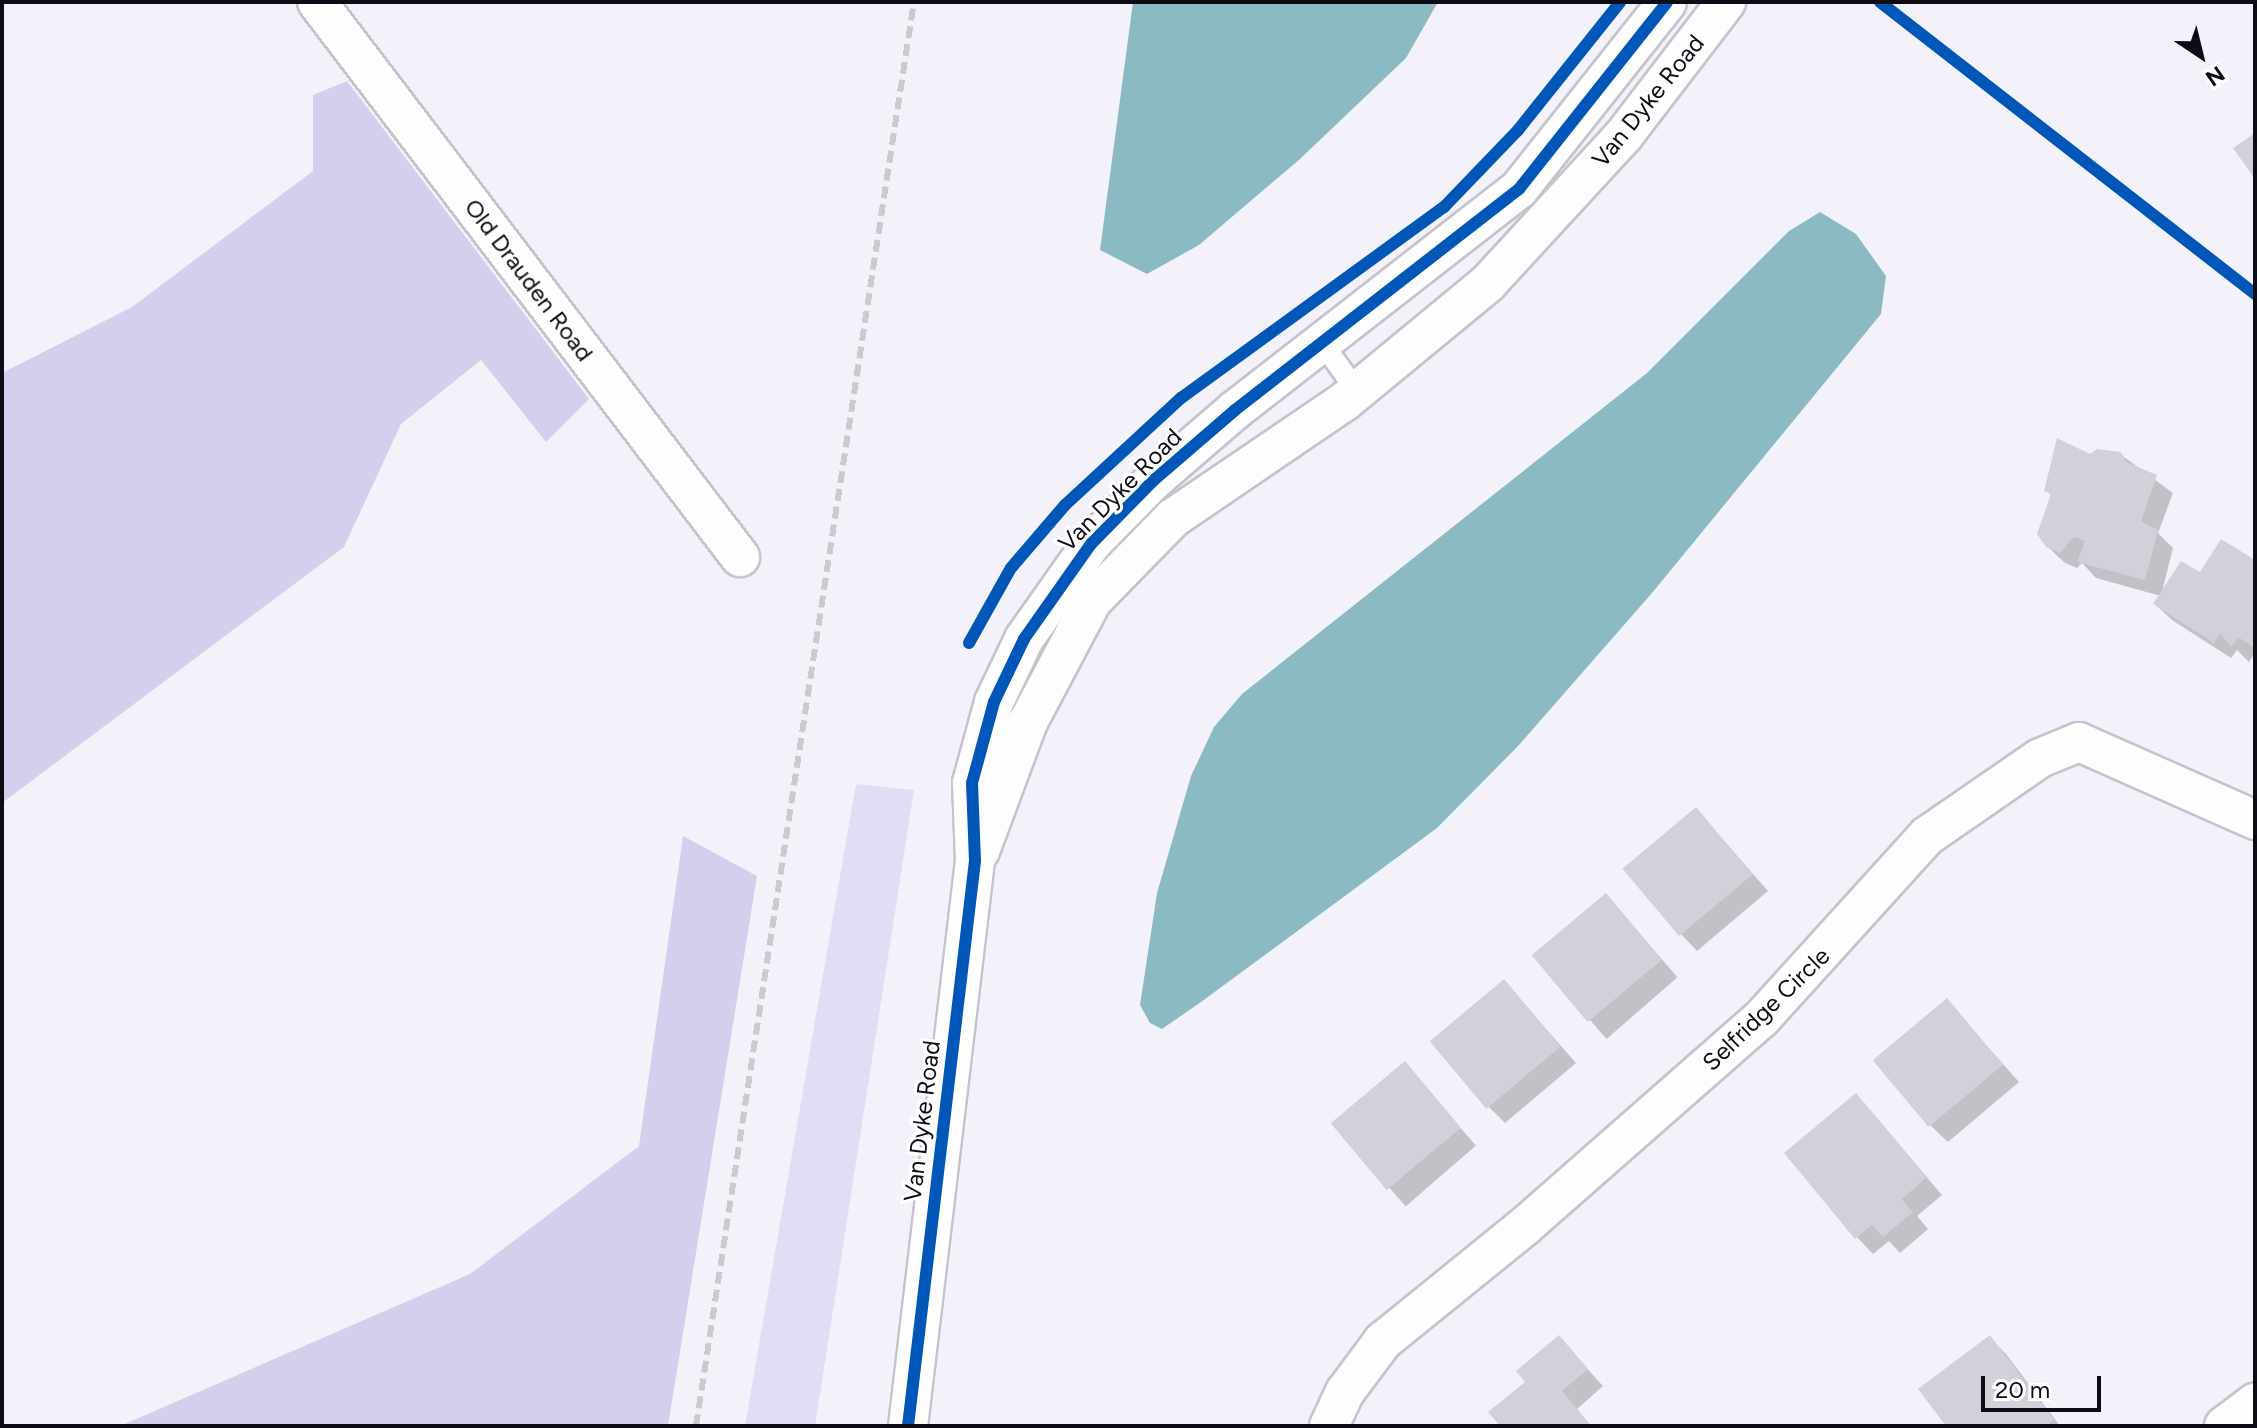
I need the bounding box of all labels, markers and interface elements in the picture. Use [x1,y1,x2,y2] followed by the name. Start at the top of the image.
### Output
[2161,16,2241,96] north arrow
[1586,29,1710,173] street label: Van Dyke Road
[2200,60,2230,92] text: N
[459,193,599,367] street label: Old Drauden Road
[1053,423,1187,557] street label: Van Dyke Road
[1697,941,1835,1077] street label: Selfridge Circle
[898,1039,946,1203] street label: Van Dyke Road
[1985,1360,2105,1410] scale bar
[1995,1375,2050,1404] text: 20 m

